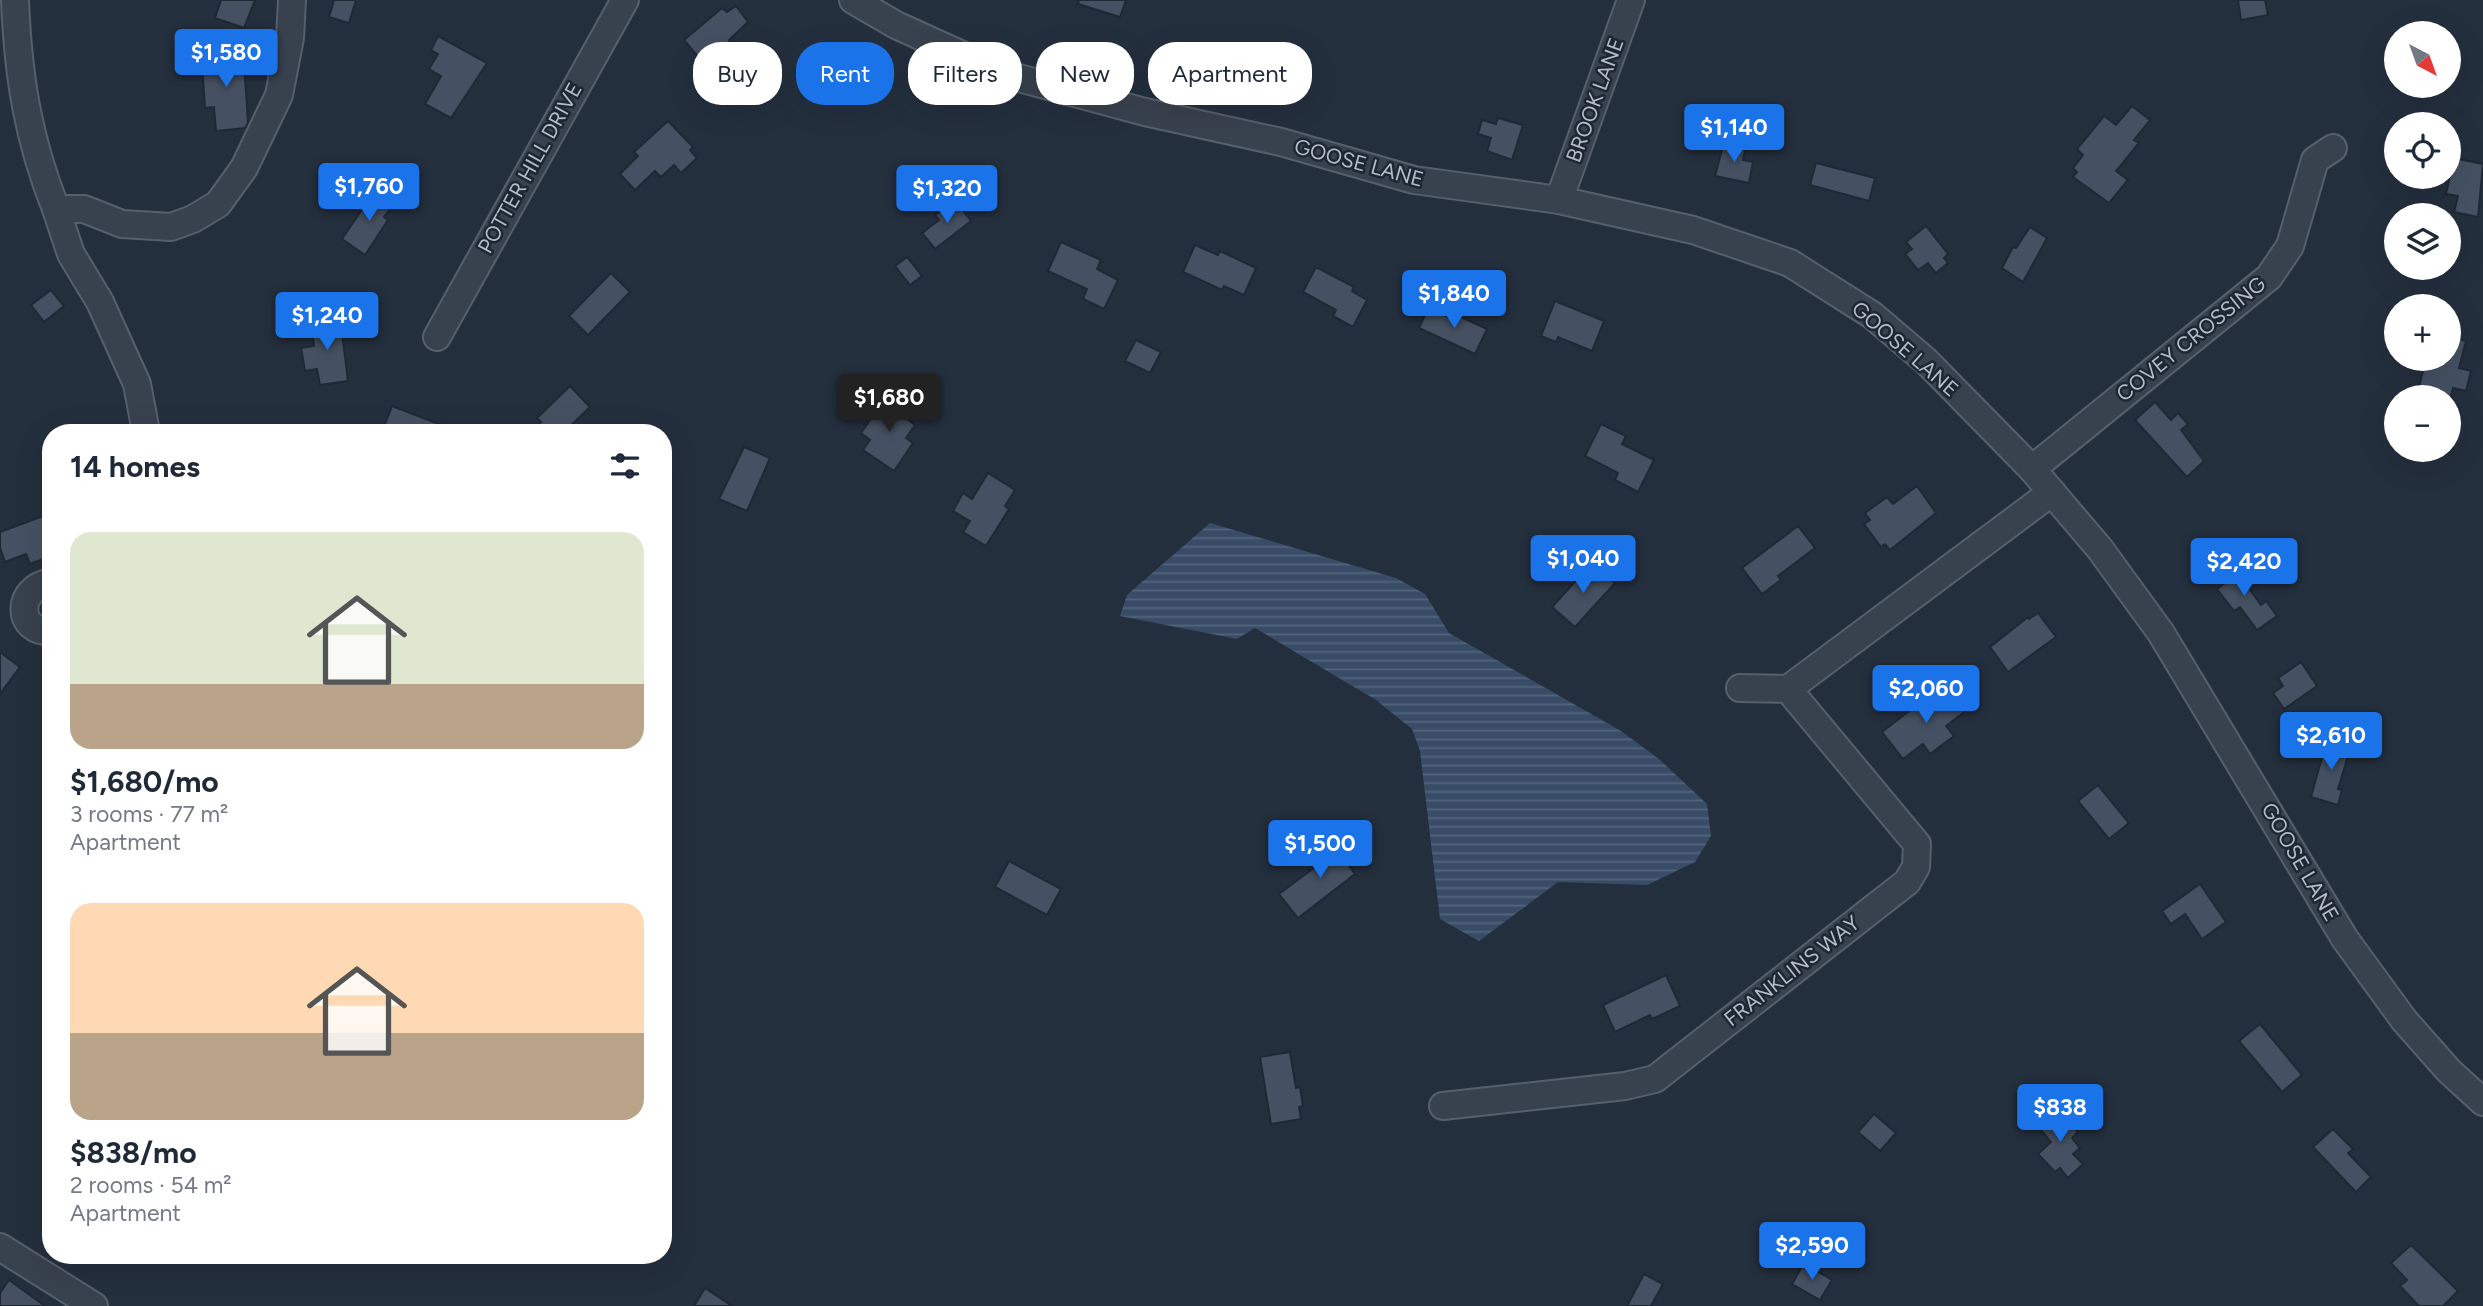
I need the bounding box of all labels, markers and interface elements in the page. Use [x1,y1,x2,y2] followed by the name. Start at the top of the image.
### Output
[2384,21,2460,98] north arrow
[2384,21,2461,462] map controls
[169,29,283,89] pin: $1,580
[1560,34,1629,165] street label: BROOK LANE
[191,38,261,66] text: $1,580
[693,42,782,105] chip: Buy
[796,42,894,105] chip: Rent
[908,42,1022,105] chip: Filters
[1036,42,1134,105] chip: New
[1148,42,1312,105] chip: Apartment
[472,78,587,257] street label: POTTER HILL DRIVE
[1677,104,1791,164] pin: $1,140
[2384,112,2461,189] button: locate
[1700,113,1768,141] text: $1,140
[1292,133,1427,192] street label: GOOSE LANE
[312,164,426,223] pin: $1,760
[890,166,1004,225] pin: $1,320
[334,172,404,200] text: $1,760
[912,174,982,202] text: $1,320
[2384,203,2461,280] button: layers
[1397,270,1511,330] pin: $1,840
[2111,271,2270,406] street label: COVEY CROSSING
[1418,279,1490,307] text: $1,840
[270,292,384,352] pin: $1,240
[2384,294,2461,371] button: +
[1847,296,1964,402] street label: GOOSE LANE
[291,301,363,329] text: $1,240
[832,374,946,434] pin: $1,680
[854,383,924,411] text: $1,680
[2384,385,2461,462] button: −
[606,447,644,485] icon: filters
[70,448,200,485] text: 14 homes
[1526,536,1640,595] pin: $1,040
[2187,538,2301,598] pin: $2,420
[1547,544,1619,572] text: $1,040
[2207,547,2281,575] text: $2,420
[294,577,420,703] icon: home
[1869,666,1983,725] pin: $2,060
[1888,674,1964,702] text: $2,060
[2274,712,2388,772] pin: $2,610
[2296,721,2366,749] text: $2,610
[70,763,219,800] text: $1,680/mo
[2256,798,2344,926] street label: GOOSE LANE
[70,800,228,828] text: 3 rooms · 77 m²
[1263,820,1377,880] pin: $1,500
[70,828,181,856] text: Apartment
[1284,829,1356,857] text: $1,500
[1719,910,1865,1031] street label: FRANKLINS WAY
[294,948,420,1074] icon: home
[2019,1084,2101,1144] pin: $838
[2033,1093,2087,1121] text: $838
[70,1134,197,1171] text: $838/mo
[70,1171,232,1199] text: 2 rooms · 54 m²
[70,1199,181,1227] text: Apartment
[1755,1222,1869,1282] pin: $2,590
[1775,1231,1849,1259] text: $2,590

